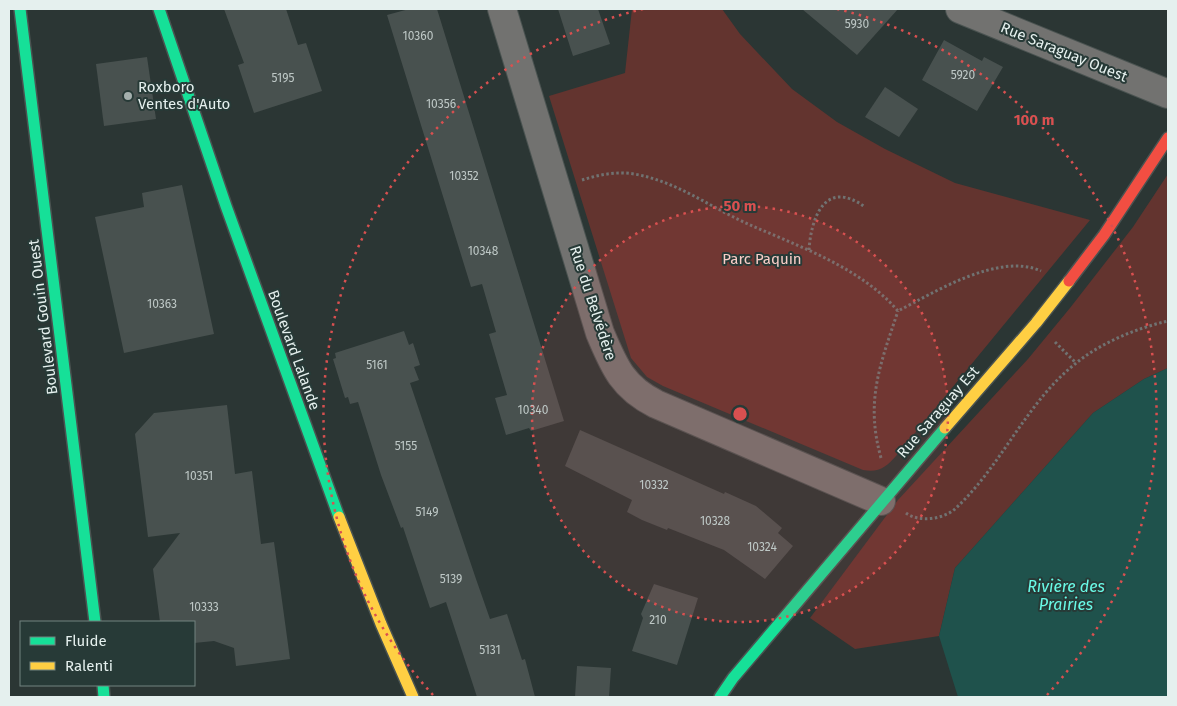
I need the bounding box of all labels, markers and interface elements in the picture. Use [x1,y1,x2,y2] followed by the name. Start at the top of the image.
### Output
[845,17,870,31] house number: 5930
[998,18,1130,86] street label: Rue Saraguay Ouest
[403,29,434,43] house number: 10360
[951,68,976,82] house number: 5920
[272,71,294,85] house number: 5195
[138,78,230,113] place label: Roxboro Ventes d'Auto
[122,90,134,102] marker: Roxboro Ventes d'Auto
[426,97,456,111] house number: 10356
[1014,111,1054,129] text: 100 m
[449,169,479,183] house number: 10352
[723,197,757,215] text: 50 m
[24,238,61,396] street label: Boulevard Gouin Ouest
[566,243,620,363] street label: Rue du Belvédère
[468,244,499,258] house number: 10348
[722,250,802,268] park label: Parc Paquin
[264,288,324,412] street label: Boulevard Lalande
[147,297,177,311] house number: 10363
[366,358,388,372] house number: 5161
[893,362,983,462] street label: Rue Saraguay Est
[518,403,549,417] house number: 10340
[731,405,749,423] centre of rings
[395,439,417,453] house number: 5155
[185,469,213,483] house number: 10351
[639,478,669,492] house number: 10332
[415,505,439,519] house number: 5149
[700,514,730,528] house number: 10328
[747,540,777,554] house number: 10324
[440,572,462,586] house number: 5139
[1027,577,1105,614] water label: Rivière des Prairies
[189,600,219,614] house number: 10333
[649,613,667,627] house number: 210
[20,621,195,686] legend
[65,632,107,650] text: Fluide
[479,643,501,657] house number: 5131
[65,657,113,675] text: Ralenti

